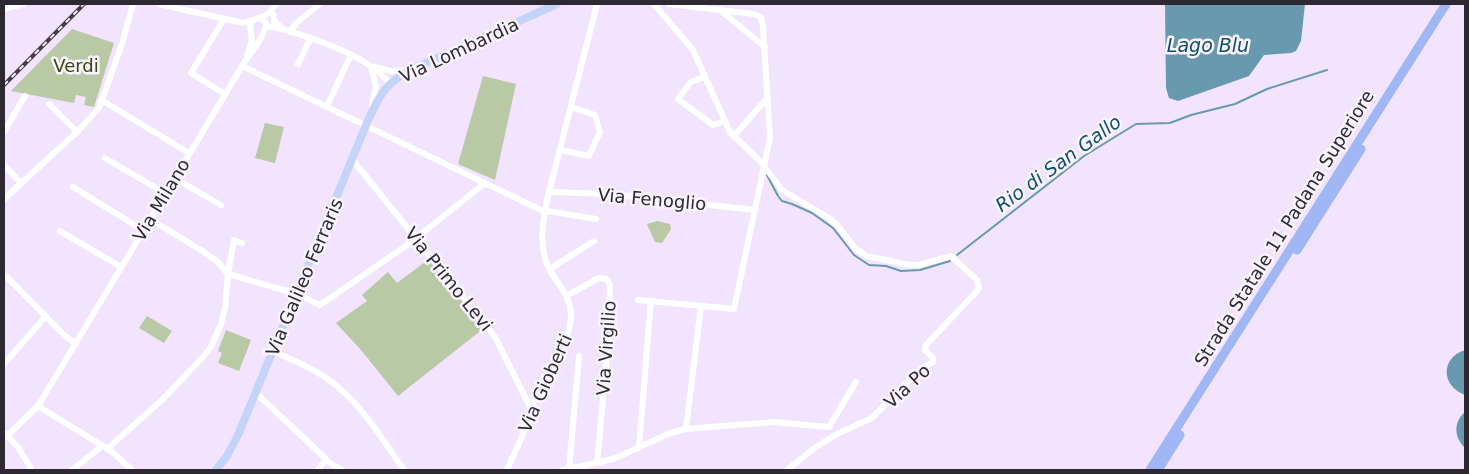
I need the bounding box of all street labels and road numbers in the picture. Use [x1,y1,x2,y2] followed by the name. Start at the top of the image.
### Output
[396,13,522,87] street label: Via Lombardia
[1190,86,1378,370] street label: Strada Statale 11 Padana Superiore
[128,155,194,245] street label: Via Milano
[597,184,707,214] street label: Via Fenoglio
[261,195,347,359] street label: Via Galileo Ferraris
[401,223,497,335] street label: Via Primo Levi
[592,300,620,396] street label: Via Virgilio
[514,330,576,436] street label: Via Gioberti
[880,360,934,412] street label: Via Po

